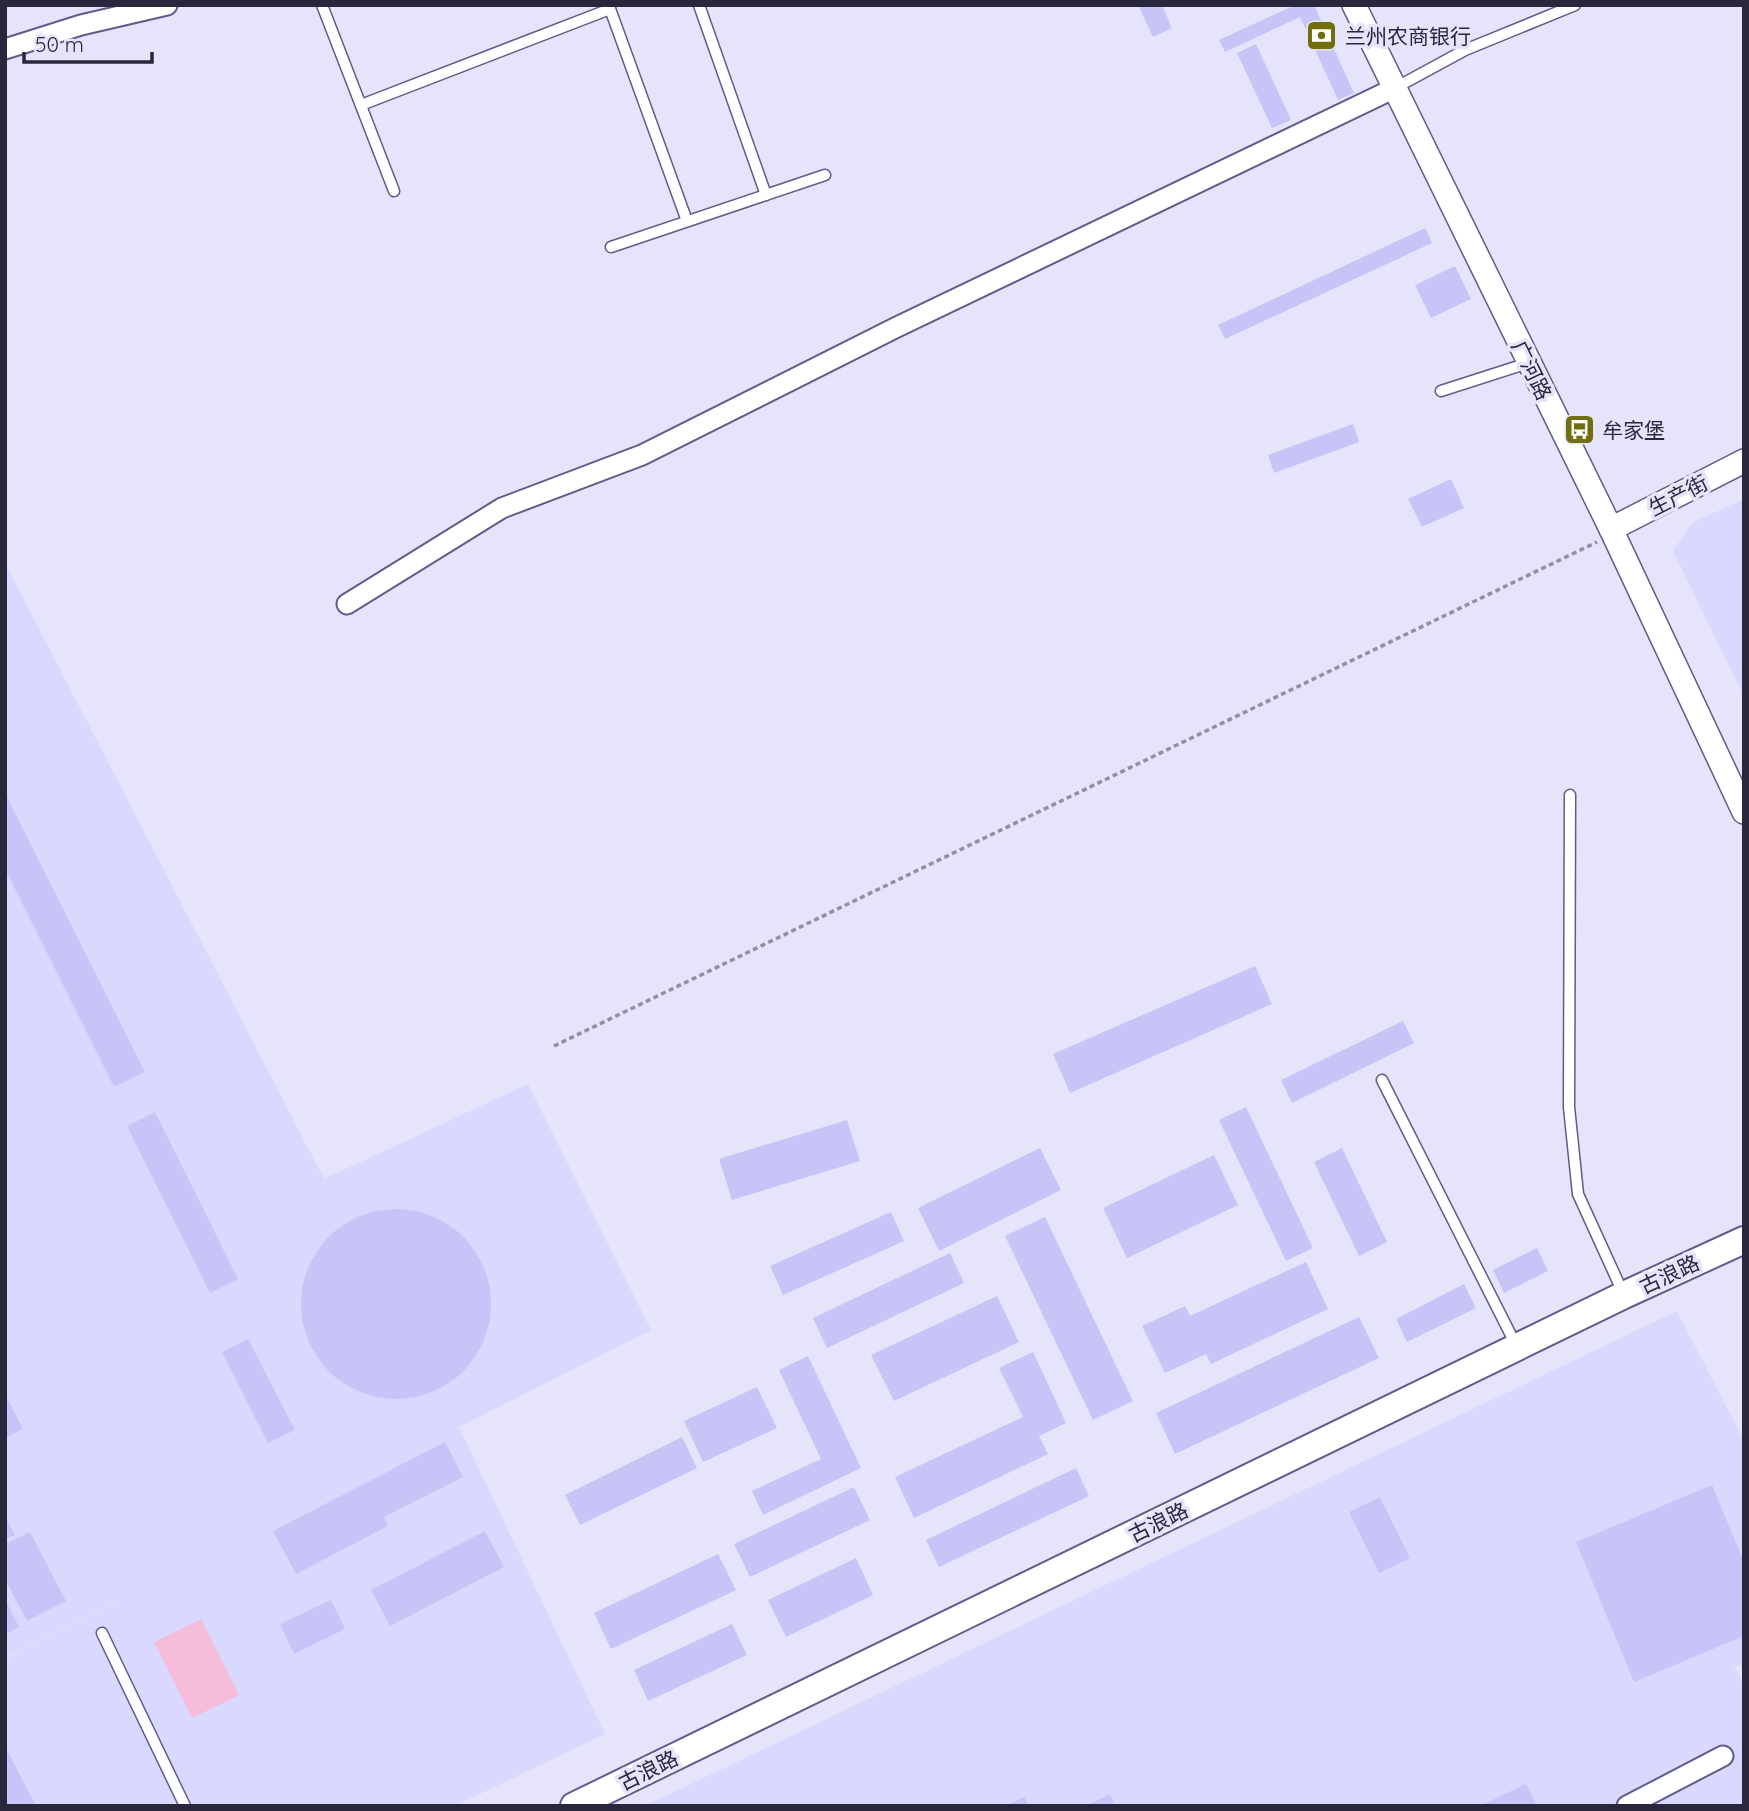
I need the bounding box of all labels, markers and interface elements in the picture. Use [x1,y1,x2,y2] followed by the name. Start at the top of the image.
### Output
[1305,19,1339,53] bank icon: 兰州农商银行
[24,21,152,65] scale bar
[1345,23,1471,49] place label: 兰州农商银行
[35,31,84,57] text: 50 m
[1507,336,1557,404] street label: 广河路
[1562,413,1596,447] bus stop icon: 牟家堡
[1602,417,1665,443] place label: 牟家堡
[1644,469,1712,521] street label: 生产街
[1635,1249,1703,1299] street label: 古浪路
[1124,1497,1192,1547] street label: 古浪路
[614,1745,682,1795] street label: 古浪路

